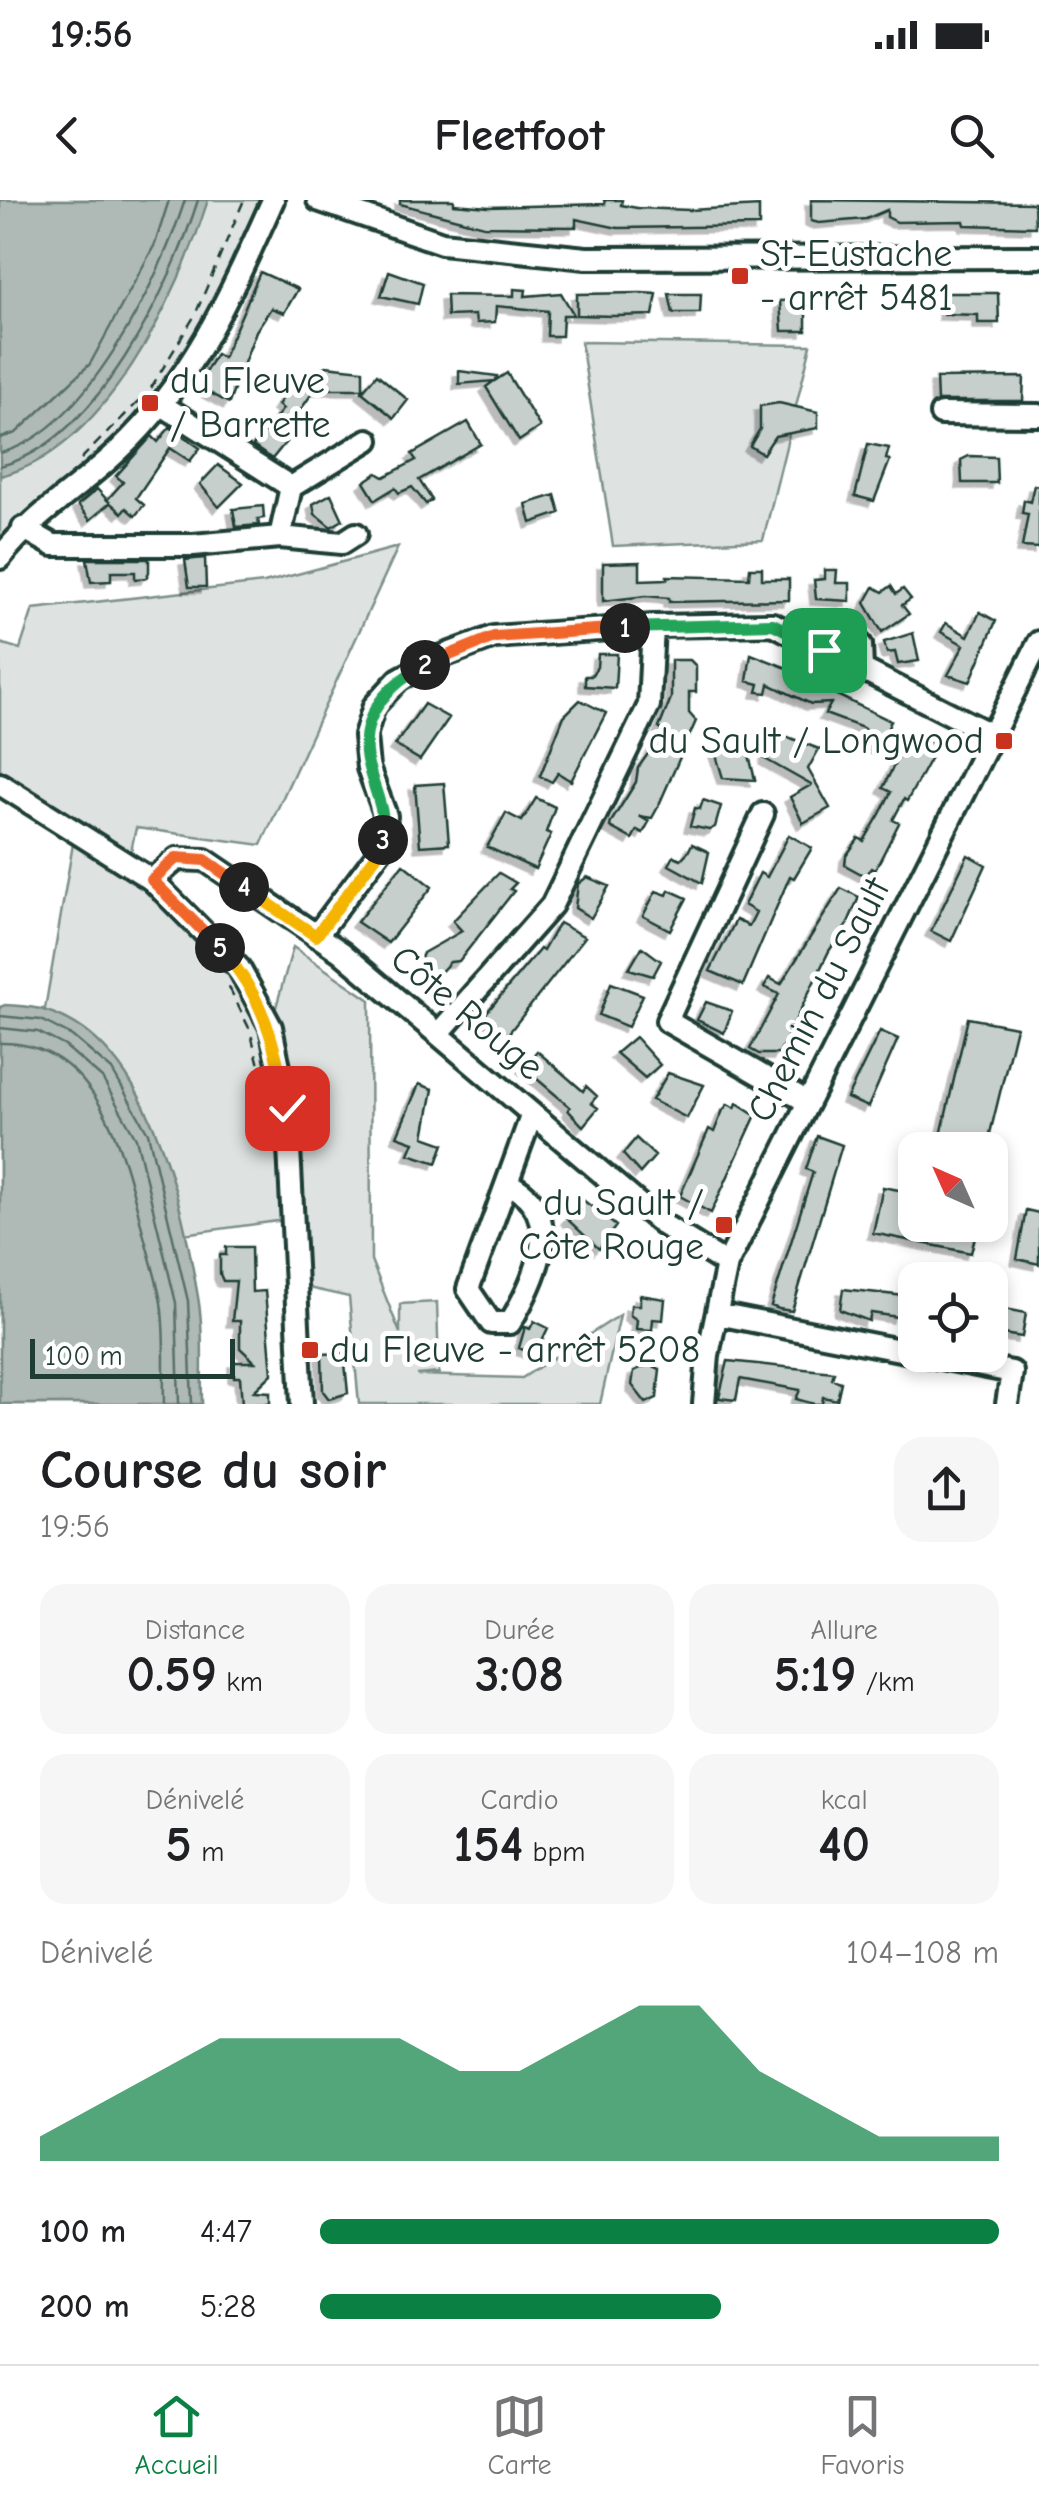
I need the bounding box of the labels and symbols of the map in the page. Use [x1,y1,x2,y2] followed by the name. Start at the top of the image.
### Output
[760,232,953,320] place label: St-Eustache - arrêt 5481
[729,265,751,287] marker: St-Eustache - arrêt 5481
[170,359,331,447] place label: du Fleuve / Barrette
[139,392,161,414] marker: du Fleuve / Barrette
[600,603,650,653] pin: 1
[782,608,867,693] pin
[400,640,450,690] pin: 2
[649,719,984,763] place label: du Sault / Longwood
[993,730,1015,752] marker: du Sault / Longwood
[358,815,408,865] pin: 3
[219,862,269,912] pin: 4
[739,870,900,1129] street label: Chemin du Sault
[195,923,245,973] pin: 5
[382,937,552,1089] street label: Côte Rouge
[245,1066,330,1151] pin
[898,1132,1008,1242] north arrow
[519,1181,704,1269] place label: du Sault / Côte Rouge
[713,1214,735,1236] marker: du Sault / Côte Rouge
[330,1328,700,1372] place label: du Fleuve - arrêt 5208
[30,1334,235,1378] scale bar
[299,1339,321,1361] marker: du Fleuve - arrêt 5208

